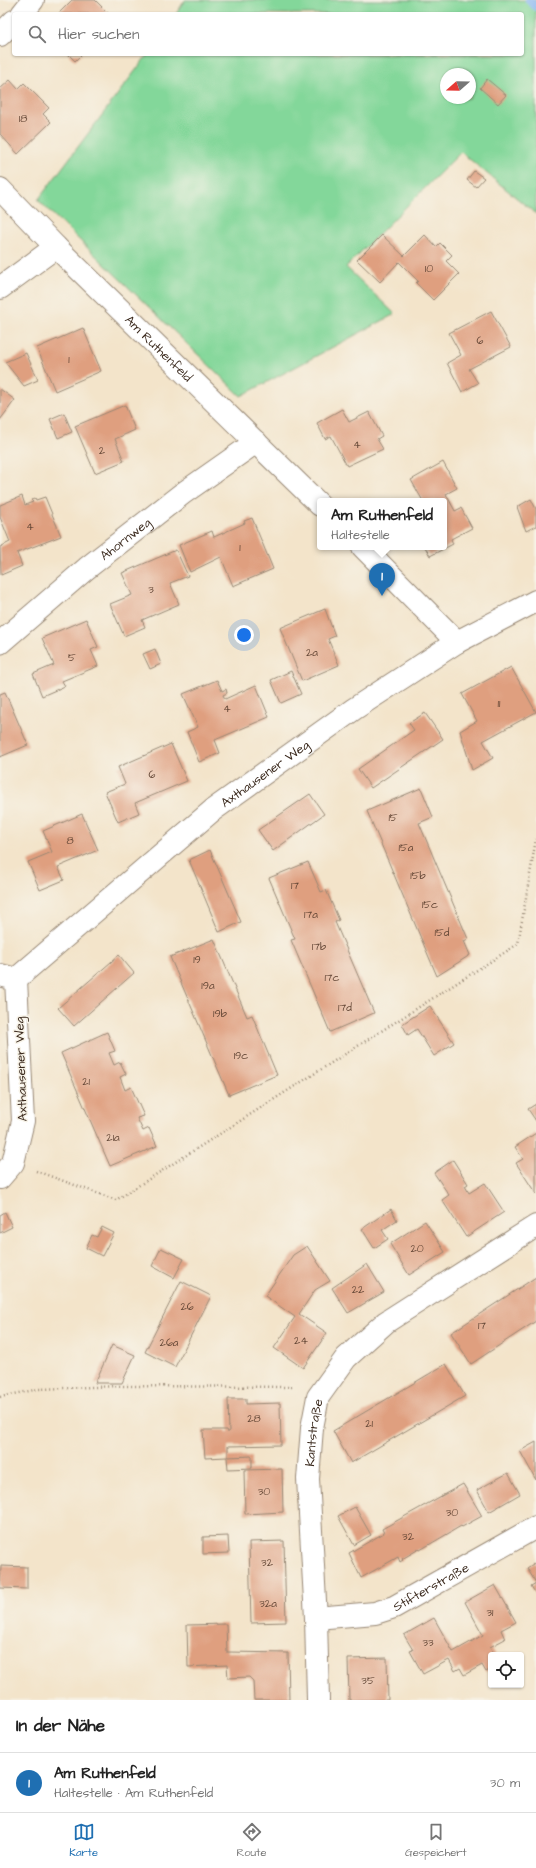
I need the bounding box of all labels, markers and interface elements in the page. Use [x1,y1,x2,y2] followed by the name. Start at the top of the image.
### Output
[12,12,524,56] search box
[26,23,48,45] icon: search
[58,24,139,45] text: Hier suchen
[440,68,476,104] north arrow
[19,111,27,126] house number: 18
[425,261,433,276] house number: 10
[121,311,197,386] street label: Am Ruthenfeld
[477,333,484,348] house number: 6
[68,352,70,367] house number: 1
[353,437,361,452] house number: 4
[99,443,106,458] house number: 2
[317,498,447,550] popup
[331,505,433,526] text: Am Ruthenfeld
[96,513,156,565] street label: Ahornweg
[26,519,34,534] house number: 4
[331,526,390,544] text: Haltestelle
[239,540,241,555] house number: 1
[369,563,395,596] pin: 1
[148,582,154,597] house number: 3
[234,625,254,645] your location
[306,645,318,660] house number: 2a
[68,650,76,665] house number: 5
[498,696,501,711] house number: 11
[223,701,231,716] house number: 4
[217,736,314,812] street label: Axthausener Weg
[149,767,156,782] house number: 6
[388,810,398,825] house number: 15
[66,833,74,848] house number: 8
[399,840,414,855] house number: 15a
[410,868,426,883] house number: 15b
[291,878,299,893] house number: 17
[422,897,438,912] house number: 15c
[304,907,318,922] house number: 17a
[435,925,450,940] house number: 15d
[312,939,326,954] house number: 17b
[193,952,201,967] house number: 19
[324,970,340,985] house number: 17c
[201,978,215,993] house number: 19a
[338,1000,352,1015] house number: 17d
[213,1006,227,1021] house number: 19b
[10,1016,33,1122] street label: Axthausener Weg
[234,1048,248,1063] house number: 19c
[82,1074,90,1089] house number: 21
[106,1130,120,1145] house number: 21a
[410,1241,424,1256] house number: 20
[352,1282,365,1297] house number: 22
[180,1299,194,1314] house number: 26
[478,1318,486,1333] house number: 17
[294,1333,308,1348] house number: 24
[160,1335,179,1350] house number: 26a
[301,1397,327,1467] street label: Kantstraße
[247,1411,261,1426] house number: 28
[365,1416,373,1431] house number: 21
[258,1484,270,1499] house number: 30
[446,1505,458,1520] house number: 30
[402,1529,415,1544] house number: 32
[261,1555,274,1570] house number: 32
[390,1559,472,1616] street label: Stifterstraße
[259,1596,277,1611] house number: 32a
[486,1605,494,1620] house number: 31
[422,1635,434,1650] house number: 33
[488,1652,524,1688] map controls
[488,1652,524,1688] button: locate
[361,1673,375,1688] house number: 35
[16,1714,105,1738] text: In der Nähe
[54,1763,156,1784] text: Am Ruthenfeld
[28,1774,30,1792] text: 1
[490,1774,520,1792] text: 30 m
[54,1784,213,1802] text: Haltestelle · Am Ruthenfeld
[69,1821,98,1860] tab: Karte
[237,1821,267,1860] tab: Route
[405,1821,467,1860] tab: Gespeichert

